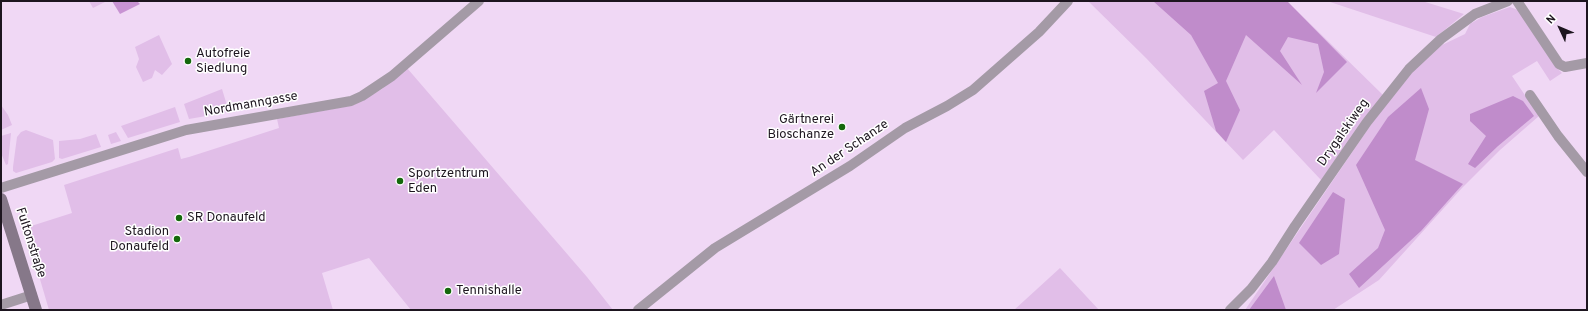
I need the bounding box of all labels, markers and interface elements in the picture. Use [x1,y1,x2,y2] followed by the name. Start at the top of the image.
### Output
[1540,8,1580,48] north arrow
[1544,12,1559,27] text: N
[196,46,250,77] place label: Autofreie Siedlung
[183,56,193,66] marker: Autofreie Siedlung
[203,89,299,121] street label: Nordmanngasse
[1315,96,1373,170] street label: Drygalskiweg
[767,112,834,143] place label: Gärtnerei Bioschanze
[808,117,892,181] street label: An der Schanze
[837,122,847,132] marker: Gärtnerei Bioschanze
[408,166,489,197] place label: Sportzentrum Eden
[395,176,405,186] marker: Sportzentrum Eden
[11,206,49,280] street label: Fultonstraße
[187,210,266,226] place label: SR Donaufeld
[174,213,184,223] marker: SR Donaufeld
[110,224,169,255] place label: Stadion Donaufeld
[172,234,182,244] marker: Stadion Donaufeld
[456,283,522,299] place label: Tennishalle
[443,286,453,296] marker: Tennishalle

